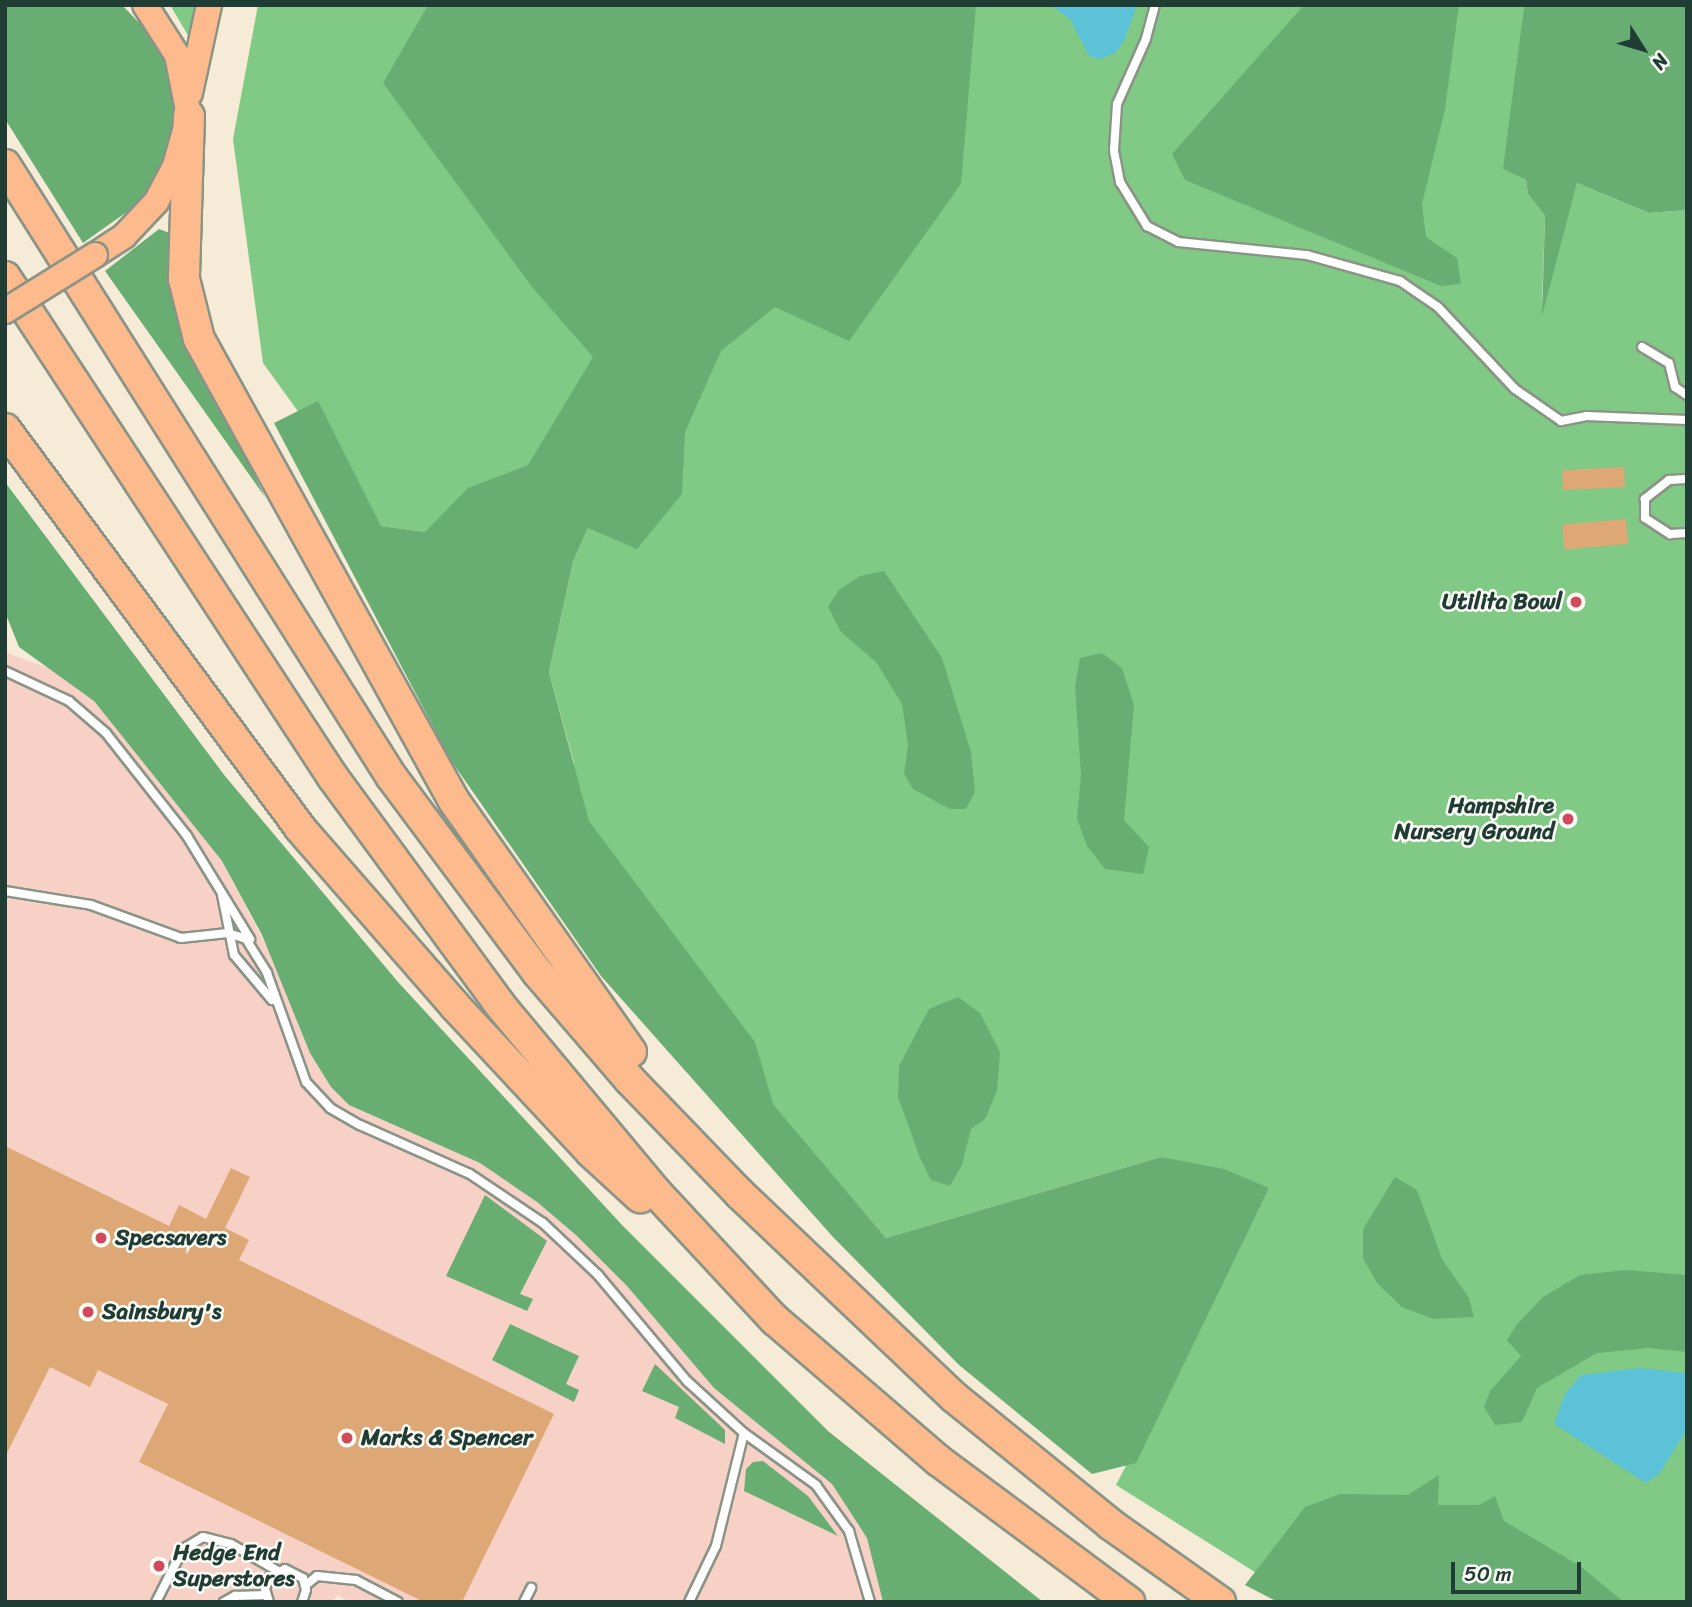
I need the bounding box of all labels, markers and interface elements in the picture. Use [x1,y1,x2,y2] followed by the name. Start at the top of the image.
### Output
[1608,14,1678,84] north arrow
[1643,47,1677,77] text: N
[1442,588,1562,616] place label: Utilita Bowl
[1568,594,1584,610] marker: Utilita Bowl
[1394,792,1554,846] place label: Hampshire Nursery Ground
[1560,811,1576,827] marker: Hampshire Nursery Ground
[115,1224,227,1252] place label: Specsavers
[93,1230,109,1246] marker: Specsavers
[102,1298,221,1326] place label: Sainsbury's
[80,1304,96,1320] marker: Sainsbury's
[361,1424,532,1452] place label: Marks & Spencer
[339,1430,355,1446] marker: Marks & Spencer
[173,1539,295,1593] place label: Hedge End Superstores
[1454,1548,1584,1592] scale bar
[1464,1555,1512,1593] text: 50 m
[151,1558,167,1574] marker: Hedge End Superstores

